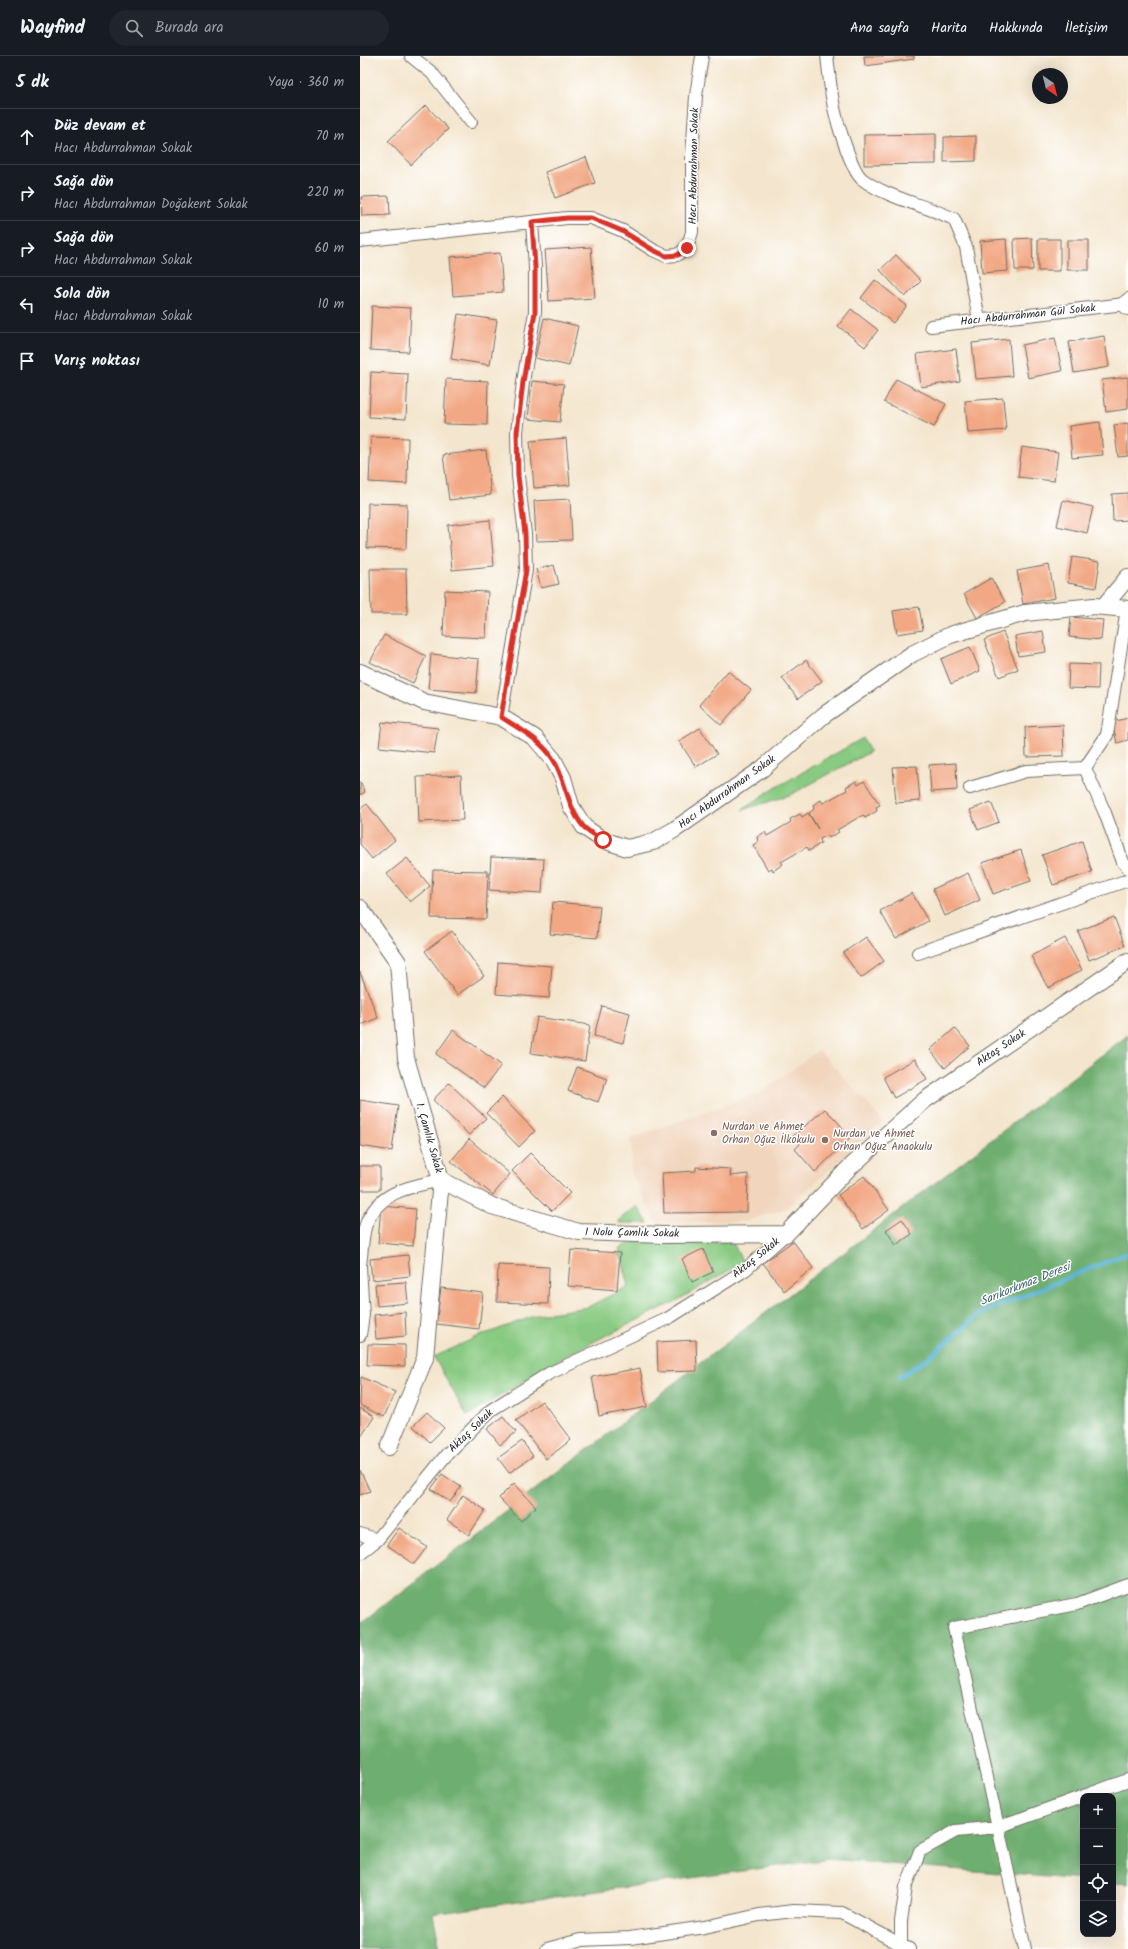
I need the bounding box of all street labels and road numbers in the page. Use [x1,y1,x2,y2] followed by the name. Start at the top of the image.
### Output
[684,107,704,225] street label: Hacı Abdurrahman Sokak
[959,299,1097,331] street label: Hacı Abdurrahman Gül Sokak
[674,750,780,834] street label: Hacı Abdurrahman Sokak
[972,1024,1030,1071] street label: Aktaş Sokak
[410,1101,448,1176] street label: 1. Çamlık Sokak
[585,1223,680,1243] street label: 1 Nolu Çamlık Sokak
[728,1233,784,1283] street label: Aktaş Sokak
[444,1404,498,1457] street label: Aktaş Sokak

